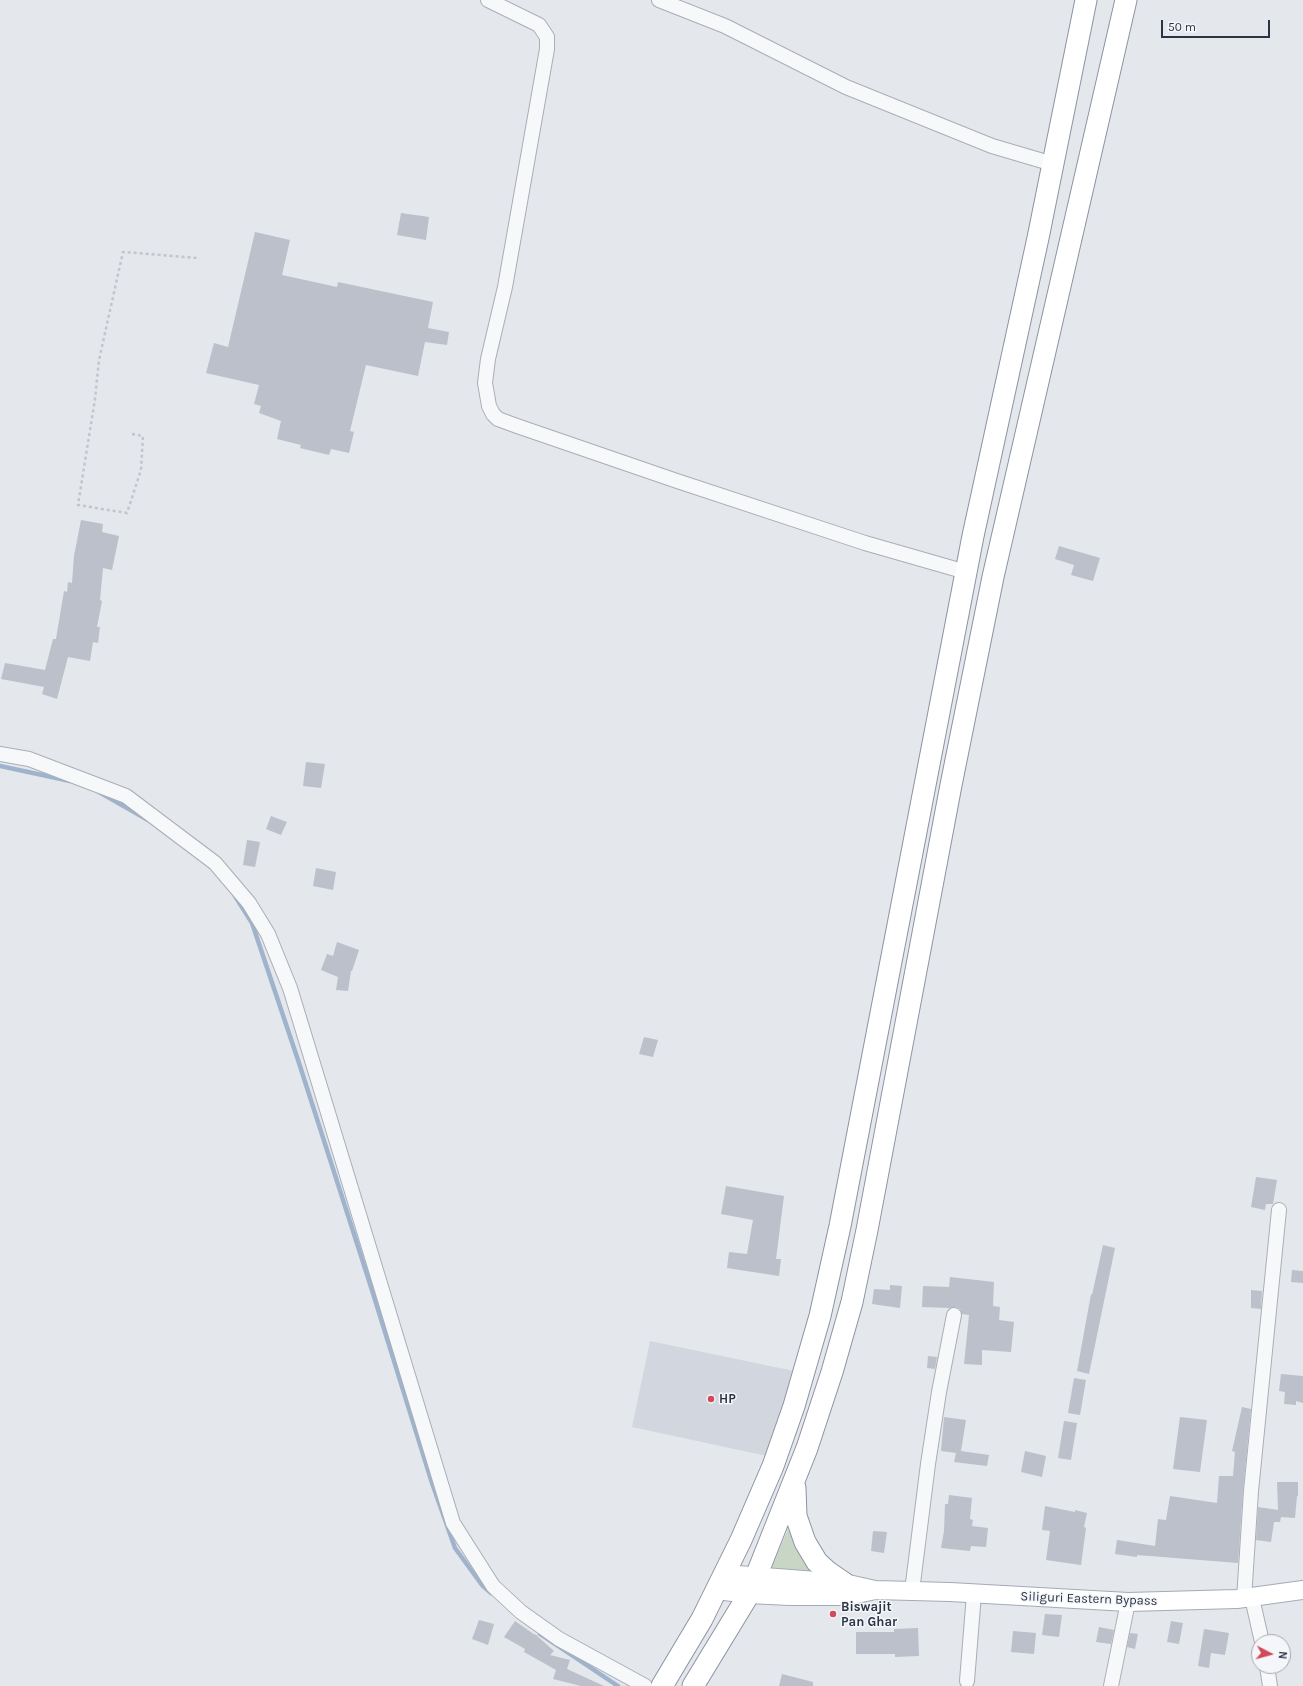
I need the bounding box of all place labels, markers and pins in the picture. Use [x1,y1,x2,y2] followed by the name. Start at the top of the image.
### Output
[719,1391,736,1407] place label: HP
[706,1394,716,1404] marker: HP
[841,1599,897,1630] place label: Biswajit Pan Ghar
[828,1609,838,1619] marker: Biswajit Pan Ghar

